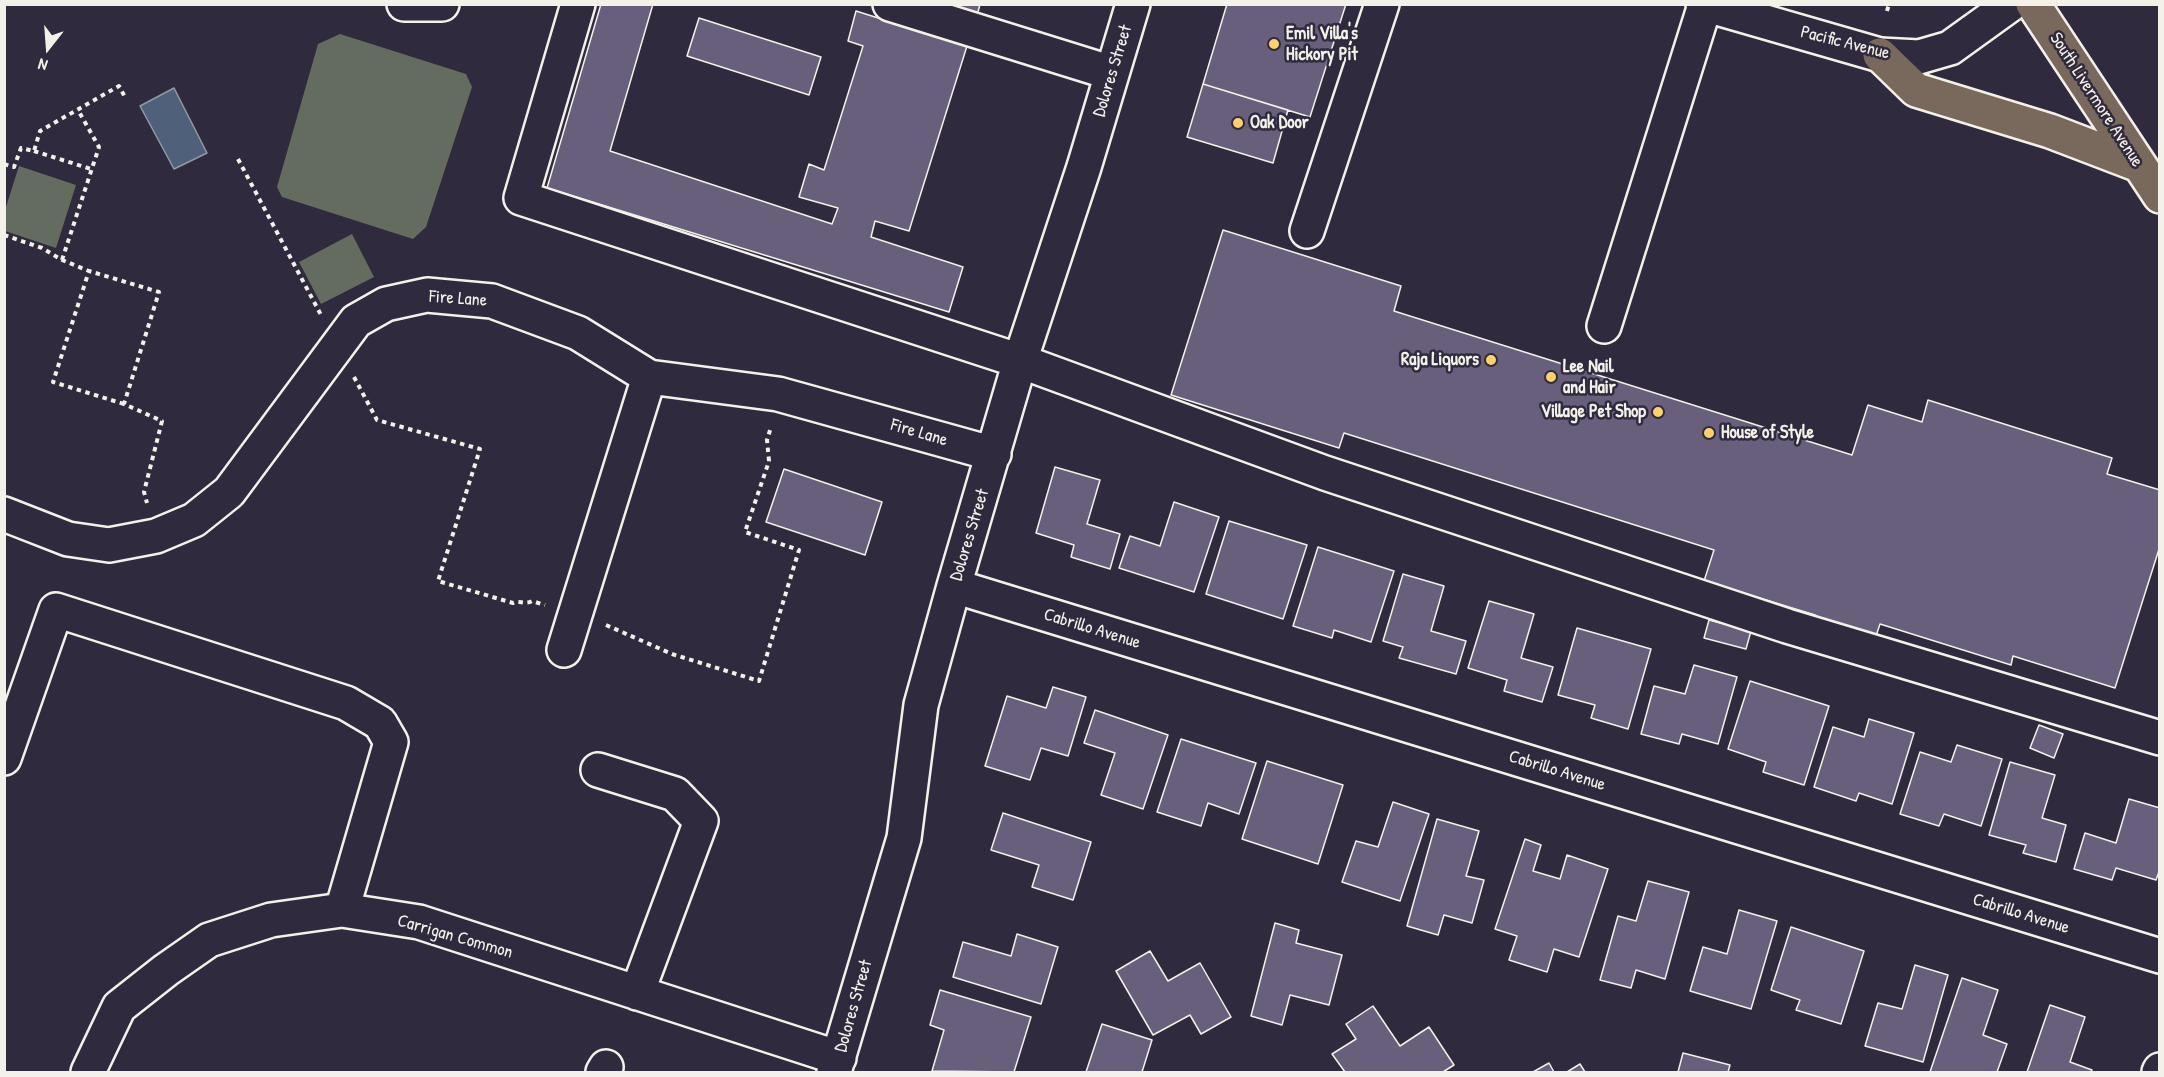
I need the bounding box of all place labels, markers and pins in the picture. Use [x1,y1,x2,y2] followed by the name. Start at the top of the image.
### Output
[1286,23,1358,66] place label: Emil Villa's Hickory Pit
[1267,37,1281,51] marker: Emil Villa's Hickory Pit
[1250,112,1309,134] place label: Oak Door
[1231,116,1245,130] marker: Oak Door
[1401,349,1479,371] place label: Raja Liquors
[1484,353,1498,367] marker: Raja Liquors
[1563,356,1616,398] place label: Lee Nail and Hair
[1544,370,1558,384] marker: Lee Nail and Hair
[1541,401,1646,423] place label: Village Pet Shop
[1651,405,1665,419] marker: Village Pet Shop
[1721,422,1814,444] place label: House of Style
[1702,426,1716,440] marker: House of Style

